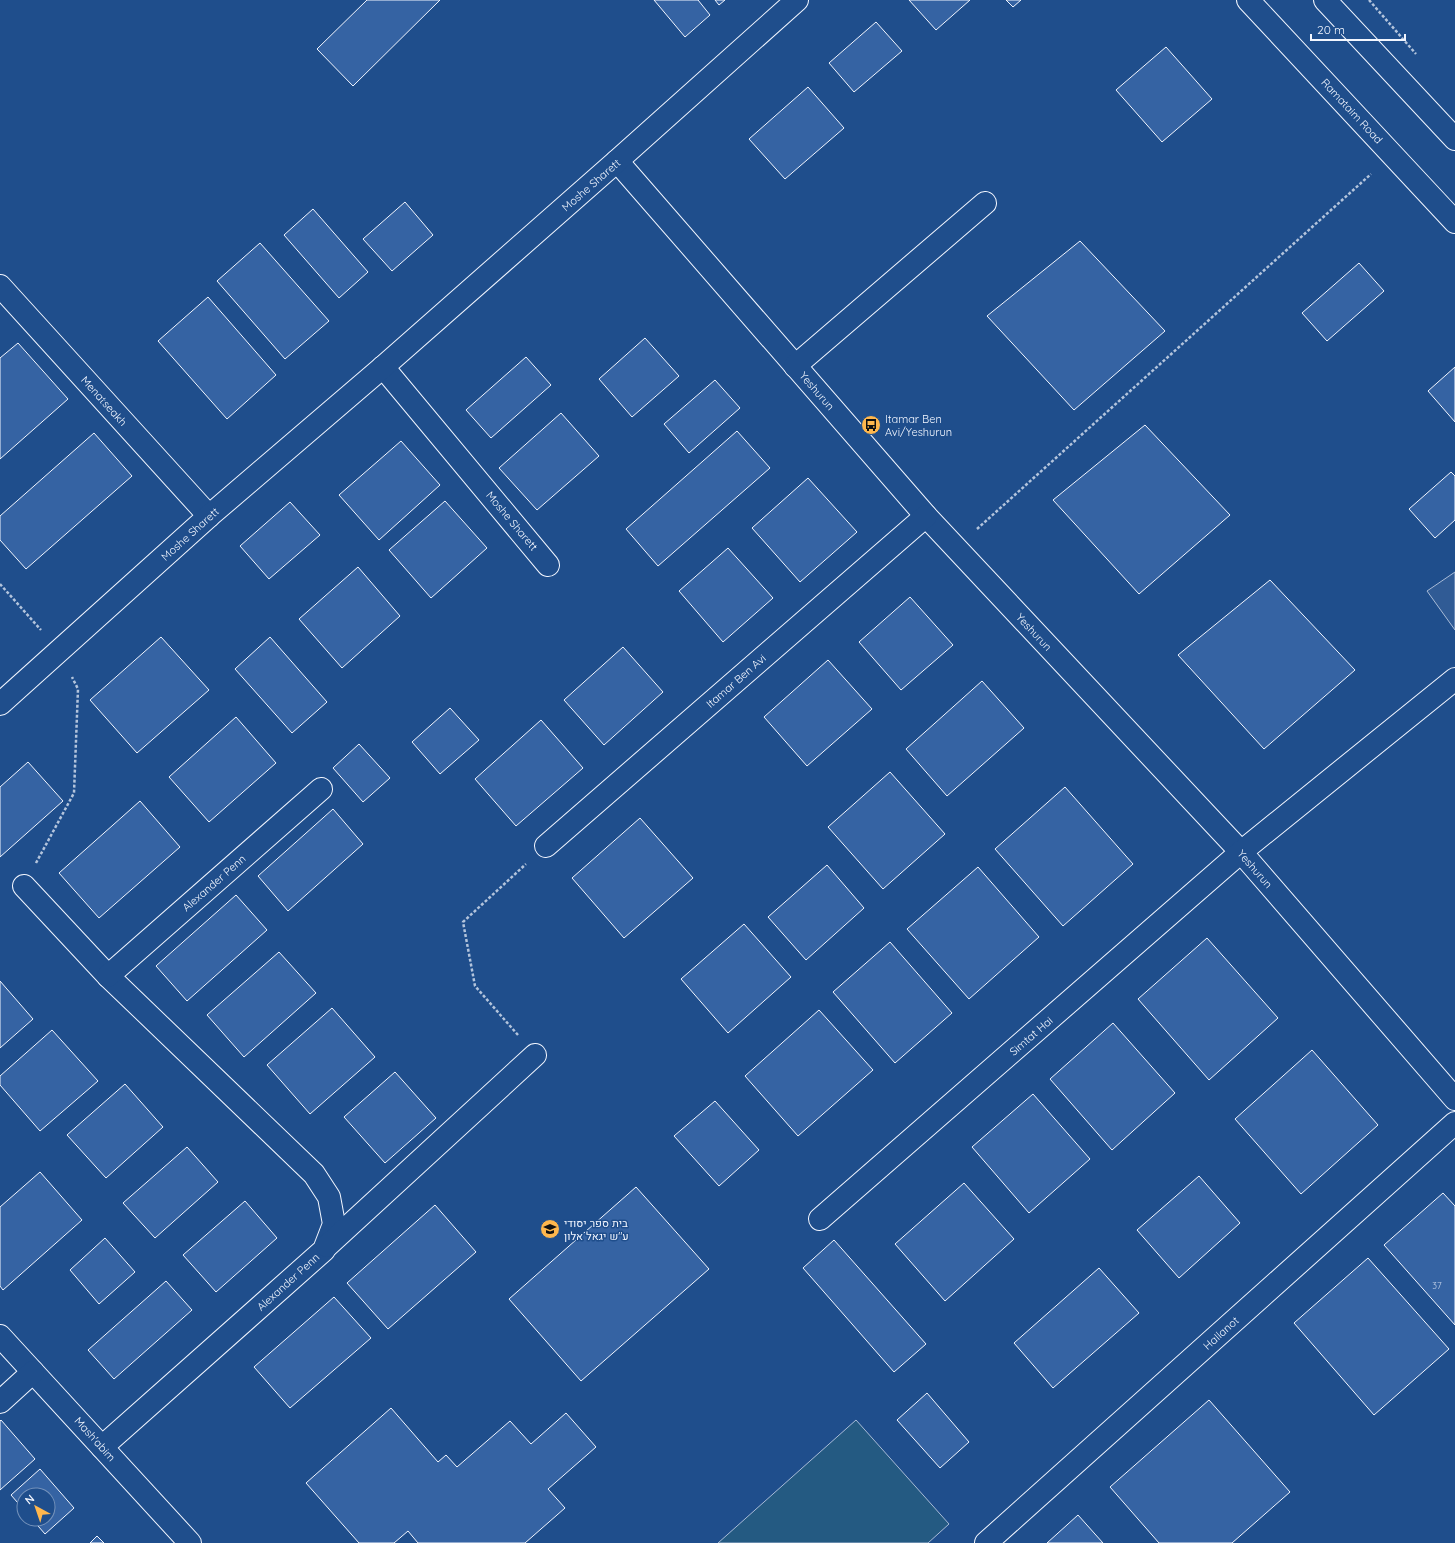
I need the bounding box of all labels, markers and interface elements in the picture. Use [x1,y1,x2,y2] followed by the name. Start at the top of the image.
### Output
[1311,16,1405,42] scale bar
[1317,22,1345,37] text: 20 m
[1318,76,1386,146] street label: Ramataim Road
[559,156,623,214] street label: Moshe Sharett
[796,369,838,413] street label: Yeshurun
[78,373,130,429] street label: Menatseakh
[885,412,952,439] place label: Itamar Ben Avi/Yeshurun
[860,414,882,436] bus stop icon: Itamar Ben Avi/Yeshurun
[483,488,541,554] street label: Moshe Sharett
[158,504,222,564] street label: Moshe Sharett
[1013,610,1055,654] street label: Yeshurun
[703,651,769,711] street label: Itamar Ben Avi
[1234,847,1276,891] street label: Yeshurun
[179,852,249,914] street label: Alexander Penn
[1007,1013,1055,1059] street label: Simtat Hai
[564,1216,629,1243] place label: בית ספר יסודי ע"ש יגאל אלון
[539,1218,561,1240] school or university icon: בית ספר יסודי ע"ש יגאל אלון
[254,1250,322,1314] street label: Alexander Penn
[1432,1280,1442,1291] house number: 37
[1200,1313,1242,1353] street label: HaIlanot
[71,1414,119,1464] street label: Mash'abim
[16,1487,56,1527] north arrow
[22,1491,37,1507] text: N

